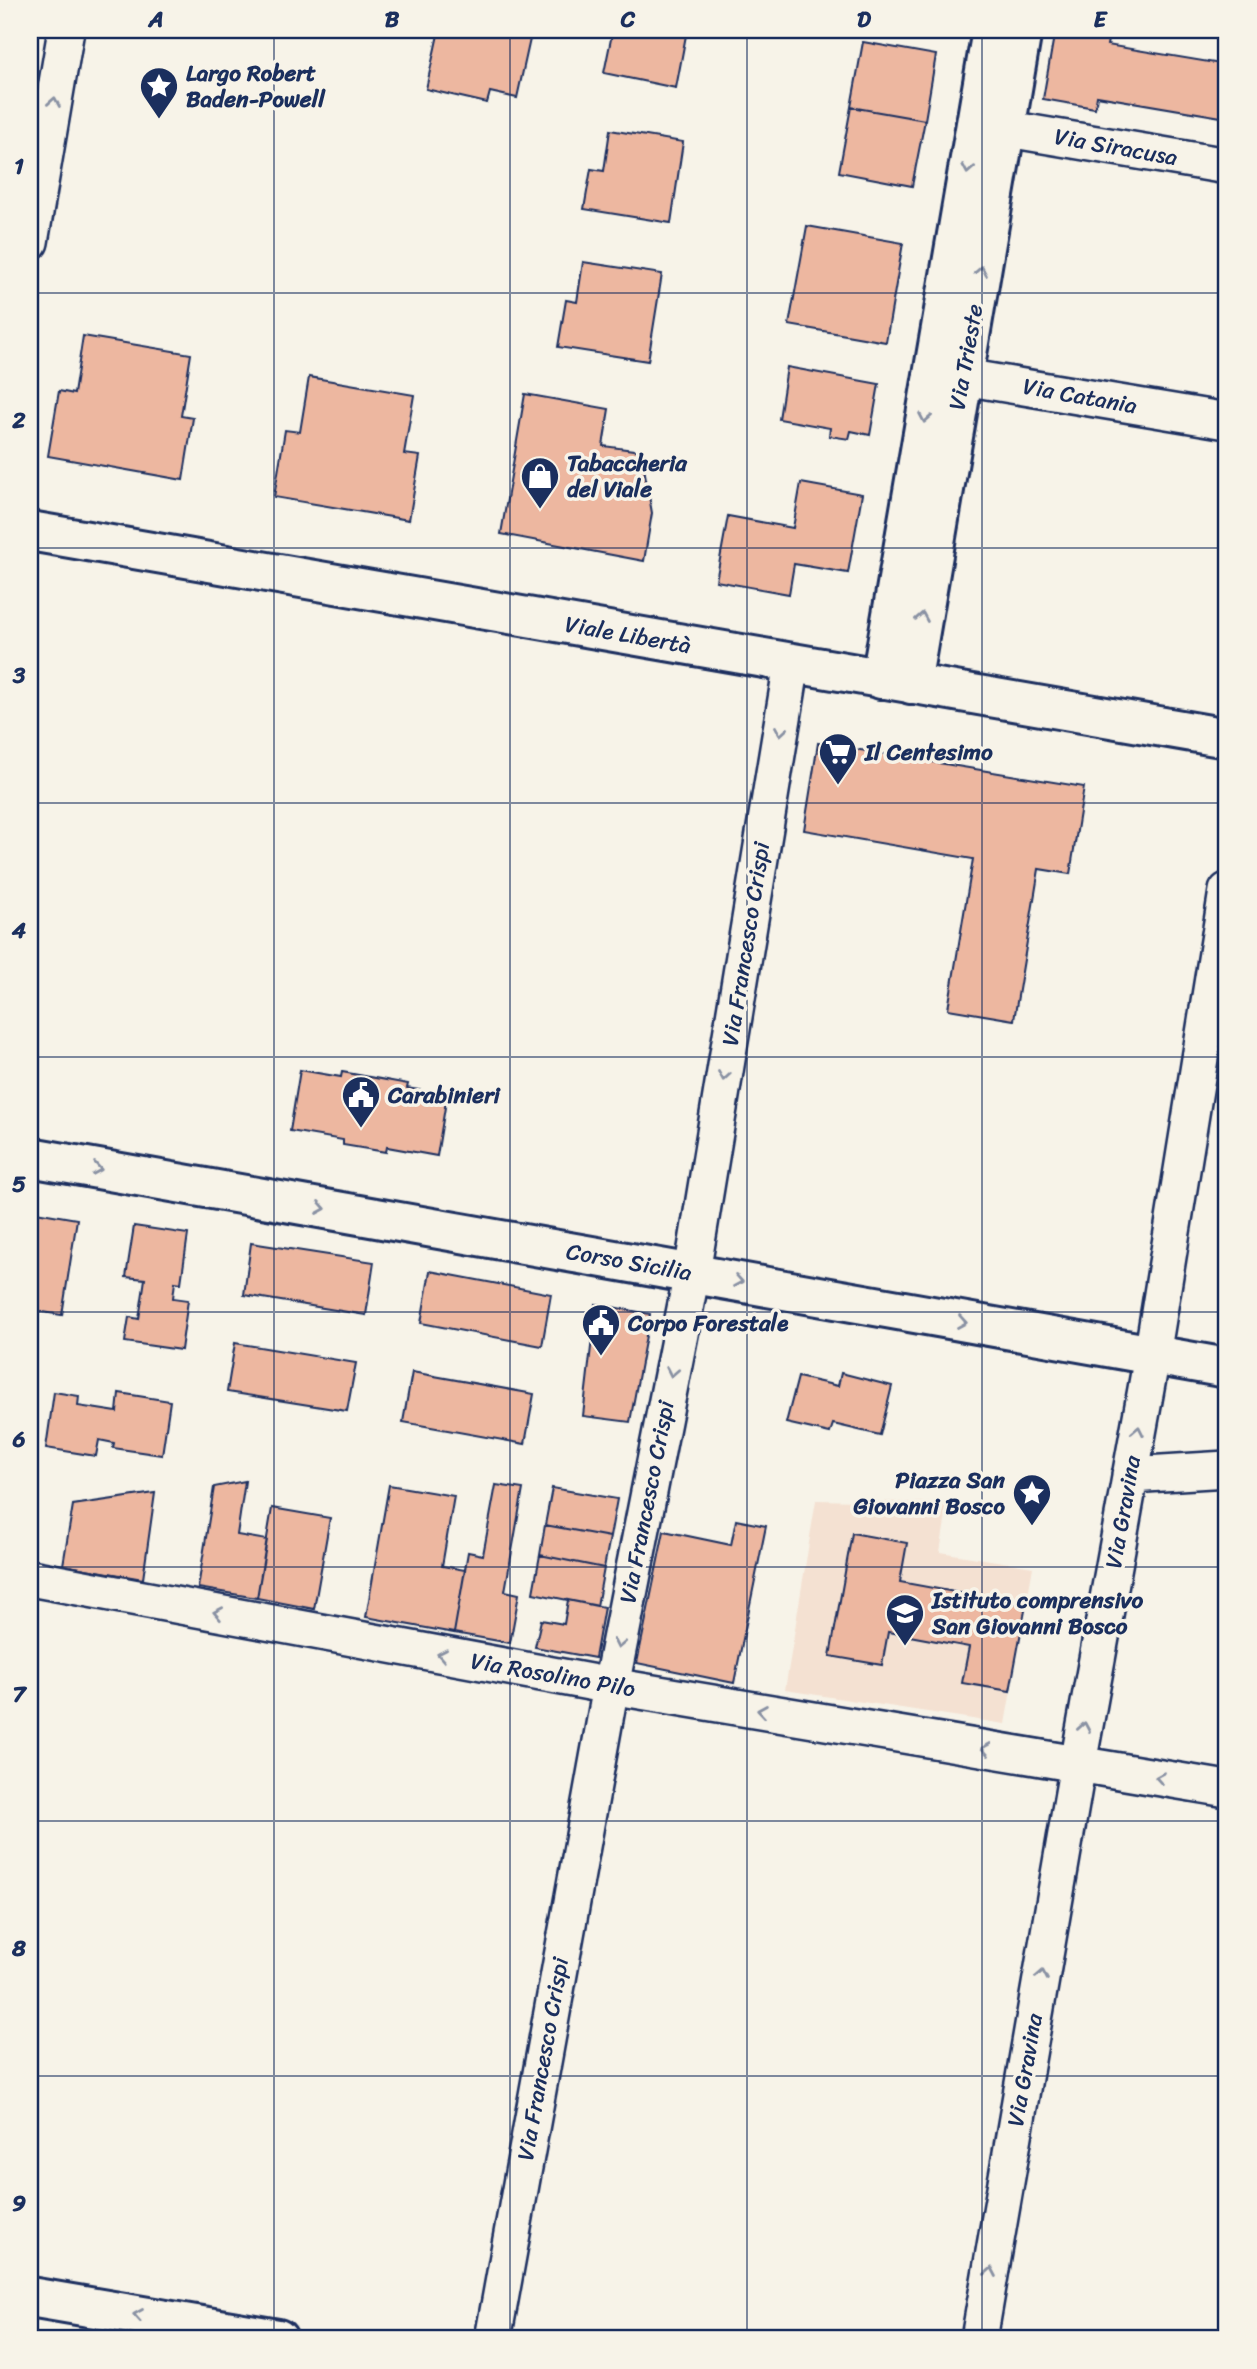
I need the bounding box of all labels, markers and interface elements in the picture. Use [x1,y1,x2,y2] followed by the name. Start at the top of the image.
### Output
[147,0,164,40] text: A
[385,0,400,40] text: B
[620,0,636,40] text: C
[857,0,872,40] text: D
[1094,0,1109,40] text: E
[186,53,326,120] place label: Largo Robert Baden-Powell
[138,65,180,120] place icon: Largo Robert Baden-Powell
[46,96,61,108] one-way arrow
[1051,116,1181,178] street label: Via Siracusa
[14,146,24,187] text: 1
[961,164,976,175] one-way arrow
[973,266,988,277] one-way arrow
[937,301,996,413] street label: Via Trieste
[1020,366,1141,426] street label: Via Catania
[11,400,26,441] text: 2
[918,412,933,424] one-way arrow
[567,443,688,510] place label: Tabaccheria del Viale
[519,455,561,510] shop icon: Tabaccheria del Viale
[562,604,694,666] street label: Viale Libertà
[914,611,929,623] one-way arrow
[12,655,26,696] text: 3
[774,725,789,736] one-way arrow
[817,731,859,786] supermarket icon: Il Centesimo
[864,732,993,773] place label: Il Centesimo
[710,839,782,1049] street label: Via Francesco Crispi
[11,910,27,951] text: 4
[717,1070,732,1082] one-way arrow
[340,1074,382,1129] public building icon: Carabinieri
[387,1075,502,1116] place label: Carabinieri
[91,1161,103,1176] one-way arrow
[12,1164,26,1205] text: 5
[315,1200,327,1215] one-way arrow
[563,1231,695,1293] street label: Corso Sicilia
[732,1273,744,1288] one-way arrow
[580,1302,622,1357] public building icon: Corpo Forestale
[627,1303,789,1344] place label: Corpo Forestale
[956,1314,968,1329] one-way arrow
[666,1366,681,1378] one-way arrow
[607,1397,687,1607] street label: Via Francesco Crispi
[11,1419,26,1460] text: 6
[1130,1425,1145,1437] one-way arrow
[1093,1452,1153,1572] street label: Via Gravina
[853,1460,1006,1527] place label: Piazza San Giovanni Bosco
[1011,1472,1053,1527] place icon: Piazza San Giovanni Bosco
[931,1580,1143,1647] place label: Istituto comprensivo San Giovanni Bosco
[884,1592,926,1647] school or university icon: Istituto comprensivo San Giovanni Bosco
[212,1606,224,1621] one-way arrow
[612,1638,627,1650] one-way arrow
[467,1640,639,1710] street label: Via Rosolino Pilo
[436,1648,447,1663] one-way arrow
[12,1674,27,1715] text: 7
[756,1704,768,1719] one-way arrow
[1076,1721,1091,1733] one-way arrow
[981,1742,992,1757] one-way arrow
[1154,1771,1166,1786] one-way arrow
[11,1928,26,1969] text: 8
[505,1954,581,2164] street label: Via Francesco Crispi
[1034,1969,1049,1981] one-way arrow
[995,2010,1055,2130] street label: Via Gravina
[12,2183,26,2224] text: 9
[983,2266,998,2278] one-way arrow
[132,2309,144,2324] one-way arrow

